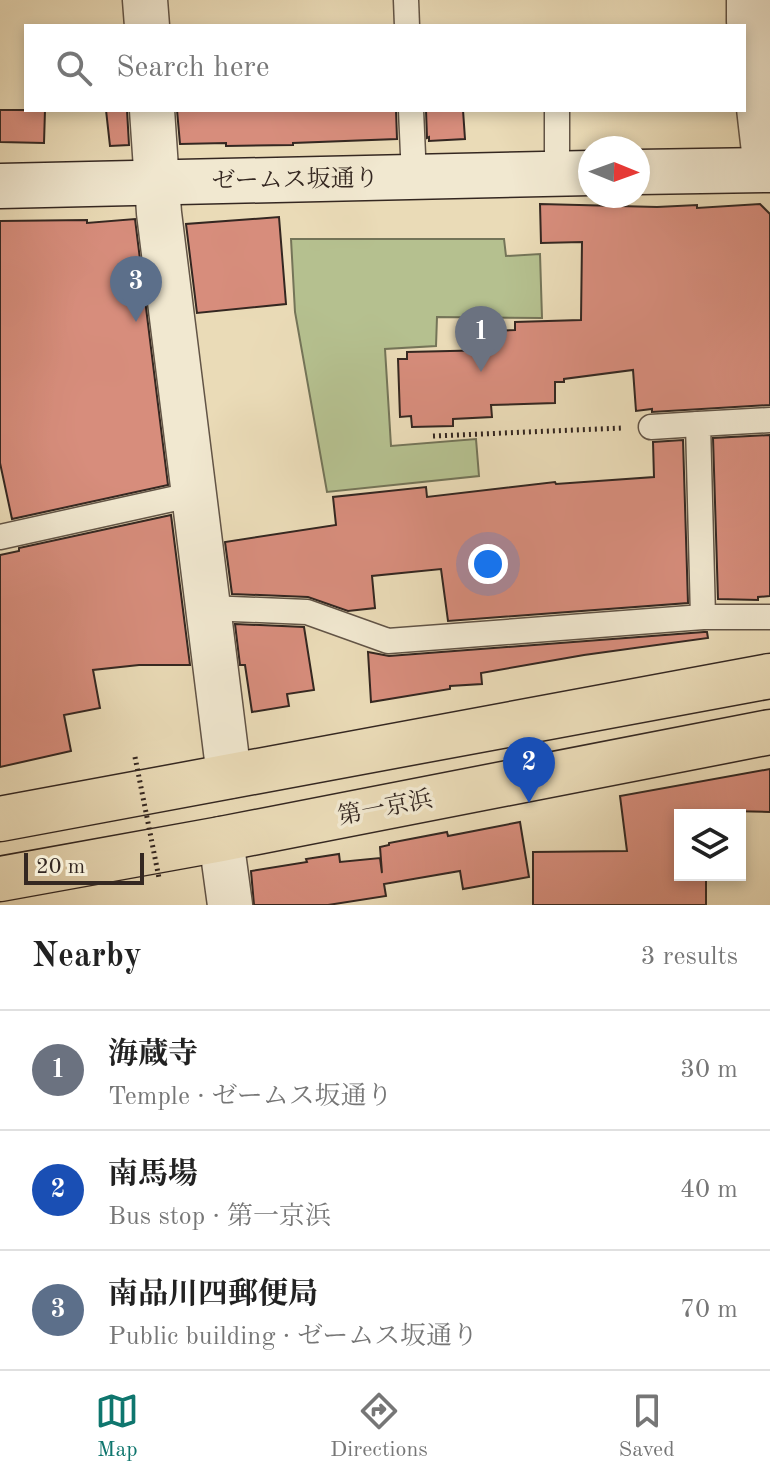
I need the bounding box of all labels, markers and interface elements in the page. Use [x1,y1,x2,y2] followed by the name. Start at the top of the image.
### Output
[24,24,746,112] search box
[52,46,96,90] icon: search
[116,53,270,83] text: Search here
[578,136,650,208] north arrow
[211,166,379,194] street label: ゼームス坂通り
[110,256,162,322] pin: 3
[455,306,507,372] pin: 1
[468,544,508,584] your location
[503,737,555,803] pin: 2
[335,785,435,830] street label: 第一京浜
[674,809,746,881] map controls
[674,809,746,881] button: layers
[24,849,144,885] scale bar
[36,856,85,878] text: 20 m
[32,940,142,974] text: Nearby
[640,944,738,970] text: 3 results
[108,1040,198,1070] text: 海蔵寺
[50,1057,66,1083] text: 1
[680,1057,738,1083] text: 30 m
[108,1084,393,1110] text: Temple · ゼームス坂通り
[108,1160,198,1190] text: 南馬場
[50,1177,66,1203] text: 2
[680,1177,738,1203] text: 40 m
[108,1204,331,1230] text: Bus stop · 第一京浜
[108,1280,318,1310] text: 南品川四郵便局
[50,1297,66,1323] text: 3
[680,1297,738,1323] text: 70 m
[108,1324,478,1350] text: Public building · ゼームス坂通り
[95,1389,139,1464] tab: Map
[330,1389,428,1464] tab: Directions
[619,1389,675,1464] tab: Saved

